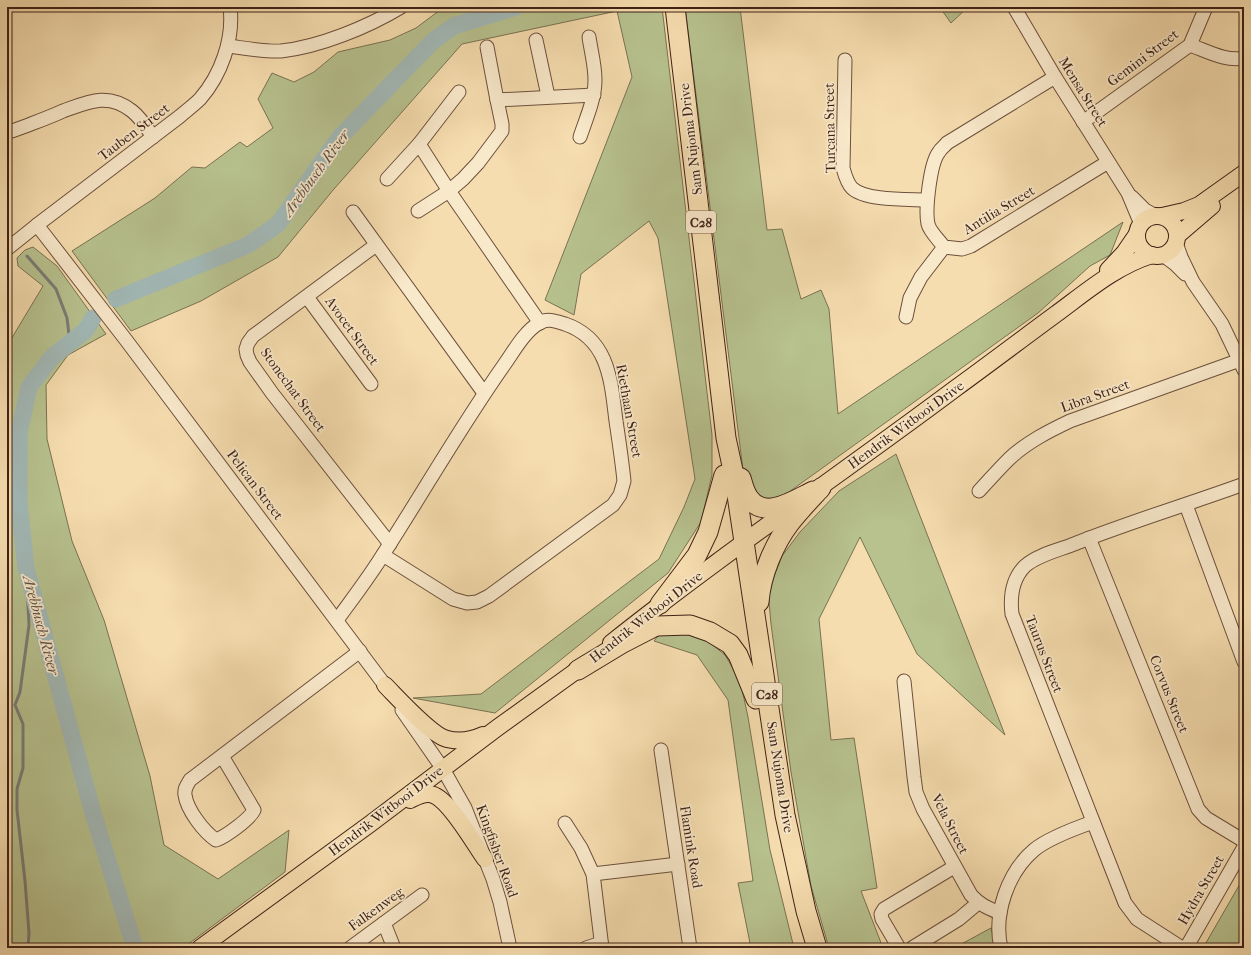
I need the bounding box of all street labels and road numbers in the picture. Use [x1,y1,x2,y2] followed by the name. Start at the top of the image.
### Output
[1104,26,1182,90] street label: Gemini Street
[1055,54,1111,130] street label: Mensa Street
[676,82,706,196] street label: Sam Nujoma Drive
[821,83,839,173] street label: Turcana Street
[95,100,173,164] street label: Tauben Street
[959,182,1038,239] street label: Antilia Street
[686,211,716,233] road number: C28
[321,293,383,369] street label: Avocet Street
[257,345,329,435] street label: Stonechat Street
[612,363,646,459] street label: Riethaan Street
[1058,376,1132,416] street label: Libra Street
[845,377,967,473] street label: Hendrik Witbooi Drive
[223,446,287,524] street label: Pelican Street
[586,567,706,667] street label: Hendrik Witbooi Drive
[1021,613,1067,695] street label: Taurus Street
[1146,653,1192,735] street label: Corvus Street
[752,683,782,705] road number: C28
[763,720,797,834] street label: Sam Nujoma Drive
[325,762,447,860] street label: Hendrik Witbooi Drive
[927,790,972,857] street label: Vela Street
[472,802,522,900] street label: Kingfisher Road
[676,805,706,890] street label: Flamink Road
[1174,852,1228,928] street label: Hydra Street
[345,883,407,935] street label: Falkenweg

